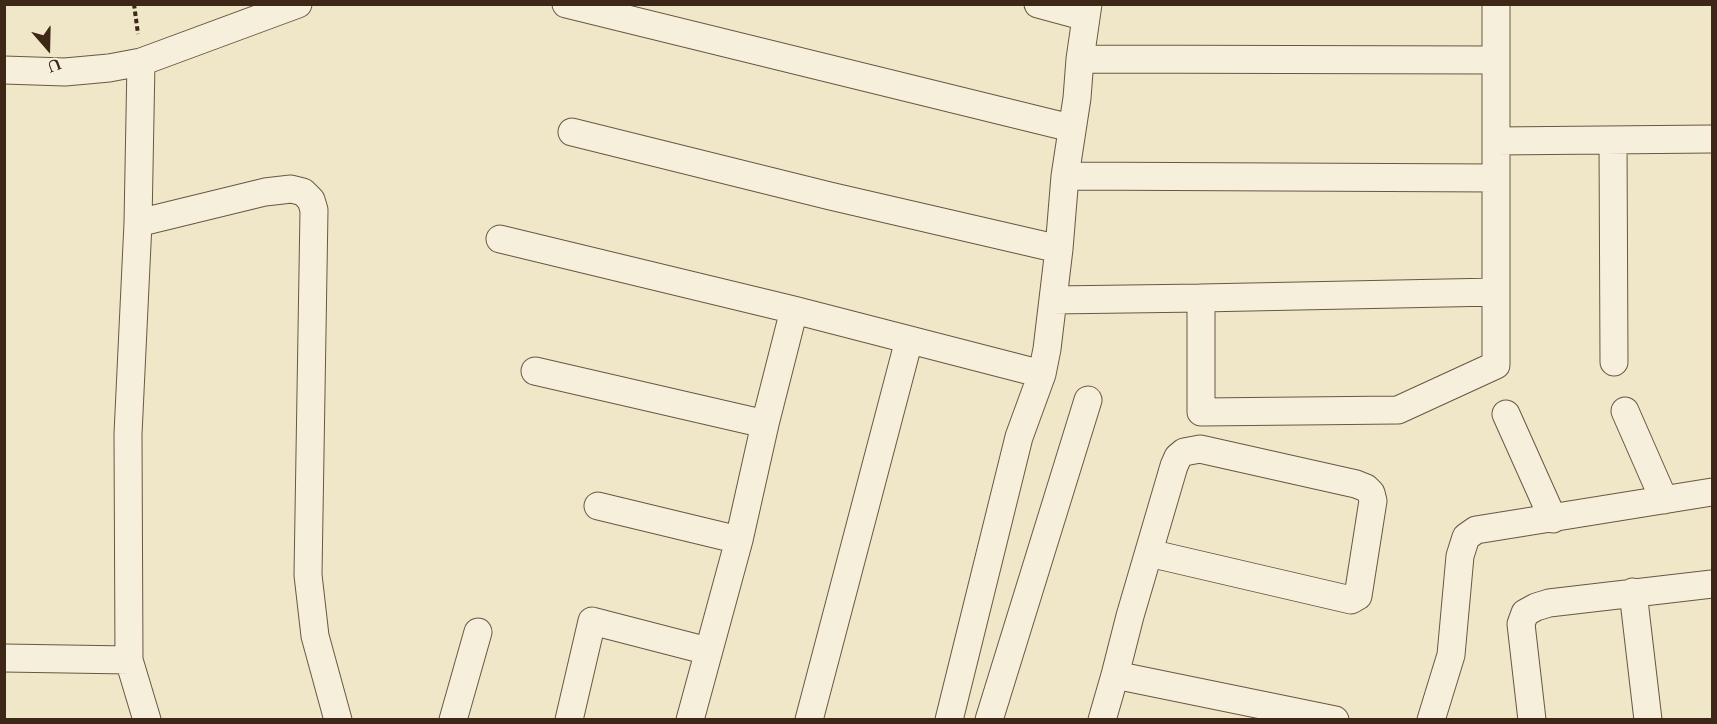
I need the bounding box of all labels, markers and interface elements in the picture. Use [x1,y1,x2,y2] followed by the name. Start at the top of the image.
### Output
[18,18,78,78] north arrow
[44,52,64,77] text: U

